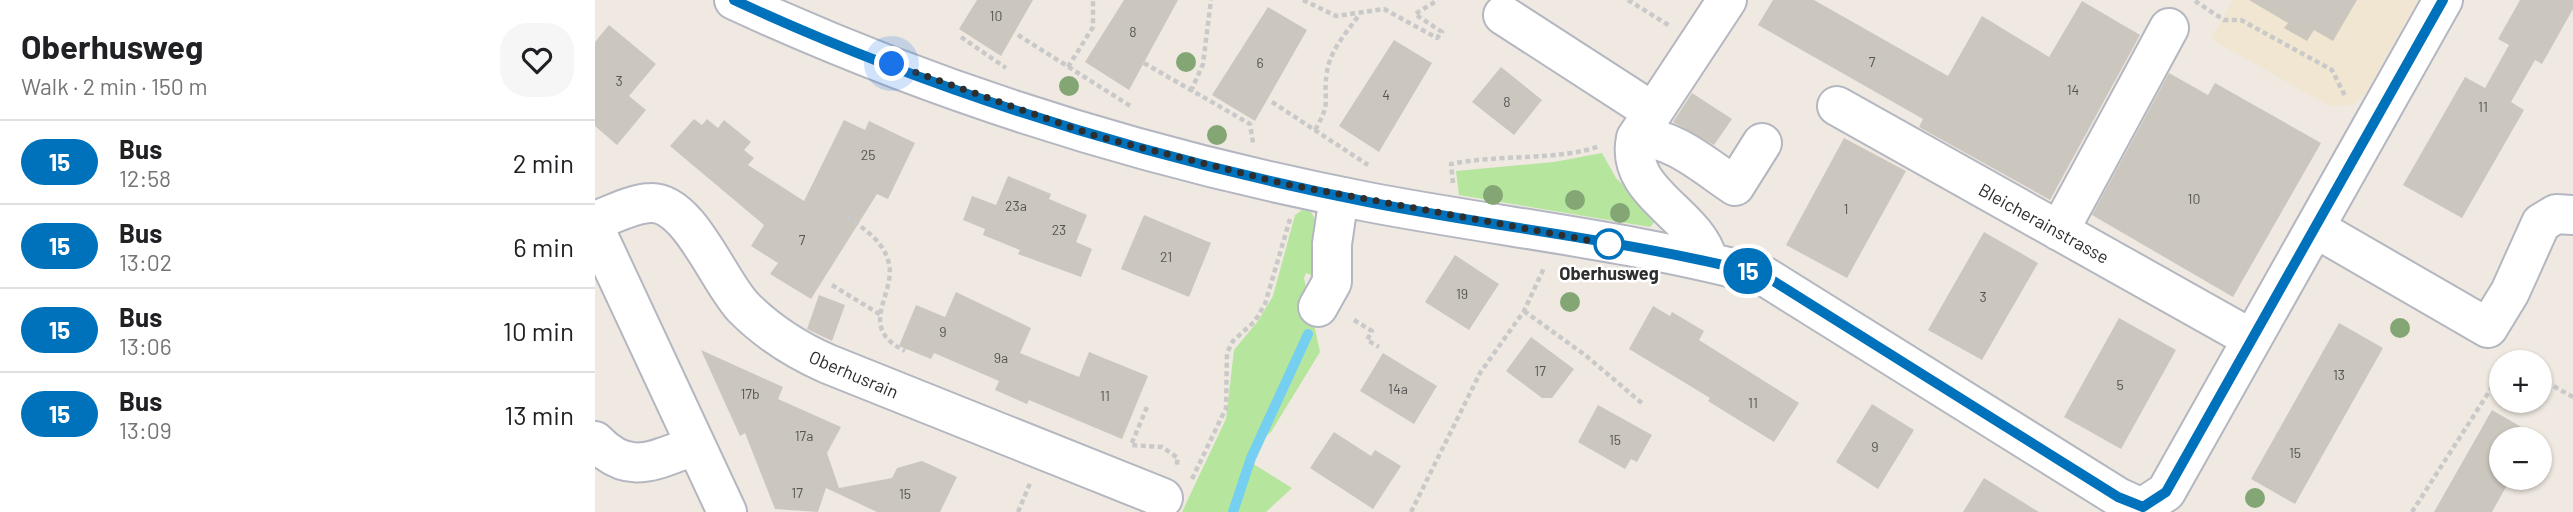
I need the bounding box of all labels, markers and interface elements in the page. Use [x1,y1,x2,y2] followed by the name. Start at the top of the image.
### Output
[990,7,1002,24] house number: 10
[500,23,574,97] button: heart
[1129,23,1137,40] house number: 8
[21,26,203,66] text: Oberhusweg
[874,46,909,81] your location
[1869,53,1876,70] house number: 7
[1256,54,1264,71] house number: 6
[21,72,207,100] text: Walk · 2 min · 150 m
[615,72,623,89] house number: 3
[2067,81,2079,98] house number: 14
[1382,86,1390,103] house number: 4
[1503,93,1511,110] house number: 8
[2478,98,2488,115] house number: 11
[119,133,162,164] text: Bus
[861,146,875,163] house number: 25
[49,147,70,176] text: 15
[513,147,574,178] text: 2 min
[119,164,171,192] text: 12:58
[1975,178,2113,268] street label: Bleicherainstrasse
[2188,190,2200,207] house number: 10
[1005,197,1027,214] house number: 23a
[1844,200,1848,217] house number: 1
[119,217,162,248] text: Bus
[1052,221,1066,238] house number: 23
[1594,229,1624,259] marker: Oberhusweg
[49,231,70,260] text: 15
[513,231,574,262] text: 6 min
[799,231,806,248] house number: 7
[119,248,172,276] text: 13:02
[1160,248,1172,265] house number: 21
[1717,248,1779,294] line badge: 15
[1737,256,1759,285] text: 15
[1559,262,1659,284] place label: Oberhusweg
[1456,285,1468,302] house number: 19
[1979,288,1987,305] house number: 3
[119,301,162,332] text: Bus
[49,315,70,344] text: 15
[503,315,574,346] text: 10 min
[939,323,947,340] house number: 9
[119,332,172,360] text: 13:06
[806,345,902,403] street label: Oberhusrain
[994,349,1008,366] house number: 9a
[2489,350,2552,490] map controls
[2489,350,2552,413] button: +
[1534,362,1546,379] house number: 17
[2333,366,2345,383] house number: 13
[2116,376,2124,393] house number: 5
[1388,380,1408,397] house number: 14a
[119,385,162,416] text: Bus
[740,385,760,402] house number: 17b
[1100,387,1110,404] house number: 11
[1748,394,1758,411] house number: 11
[49,399,70,428] text: 15
[504,399,574,430] text: 13 min
[119,416,172,444] text: 13:09
[795,427,813,444] house number: 17a
[2489,427,2552,490] button: −
[1609,431,1621,448] house number: 15
[1871,438,1879,455] house number: 9
[2289,444,2301,461] house number: 15
[791,484,803,501] house number: 17
[899,485,911,502] house number: 15

